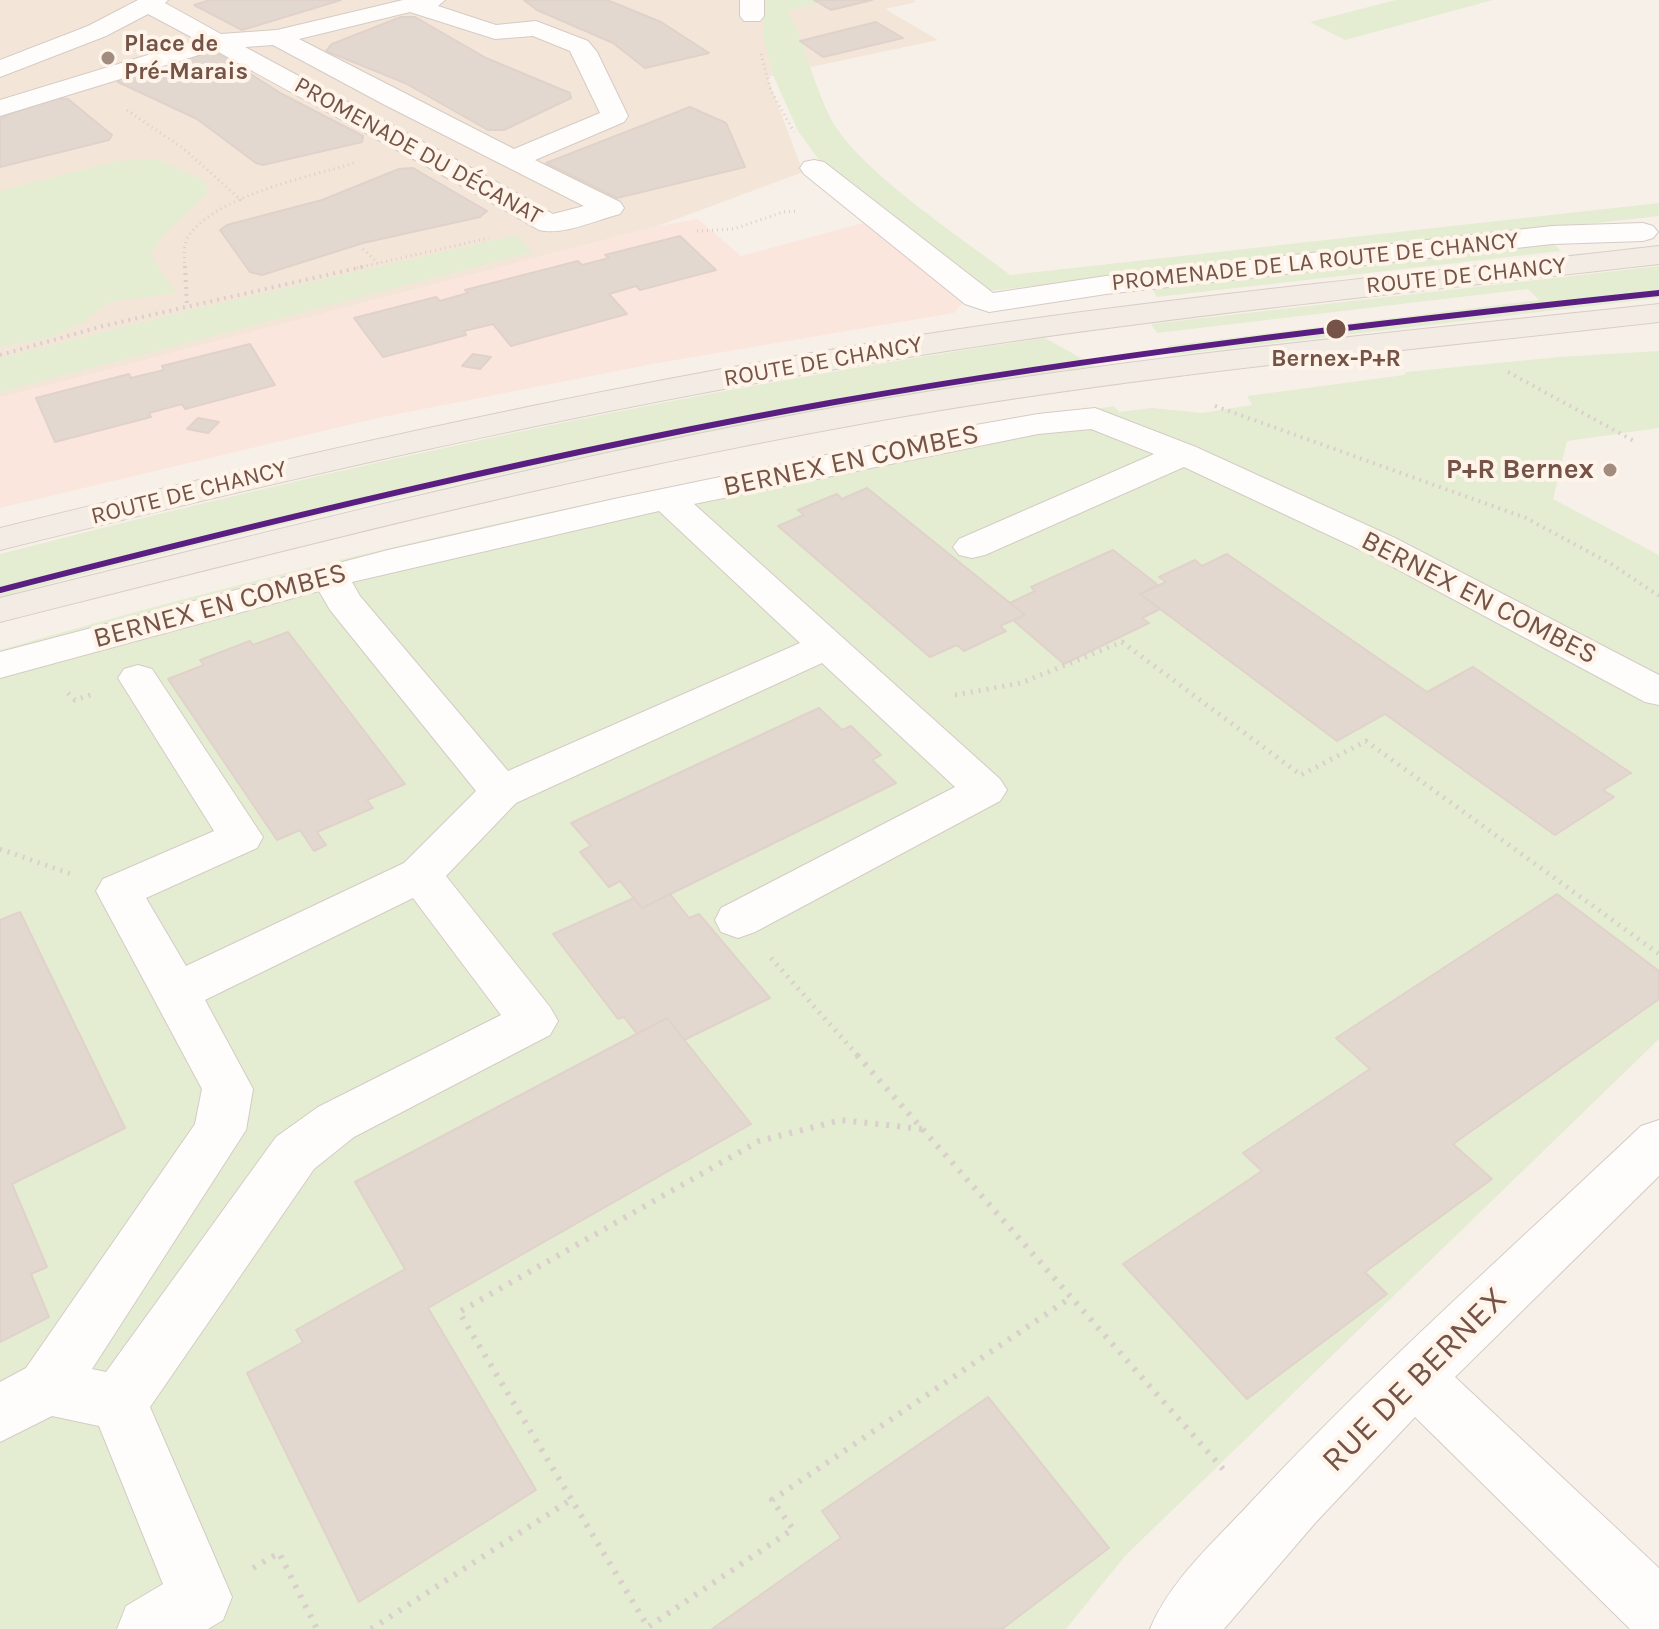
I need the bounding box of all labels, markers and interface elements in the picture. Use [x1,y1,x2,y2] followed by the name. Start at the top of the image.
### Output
[124,30,248,86] place label: Place de Pré-Marais
[99,49,117,67] marker: Place de Pré-Marais
[289,71,547,231] street label: PROMENADE DU DÉCANAT
[1110,226,1520,298] street label: PROMENADE DE LA ROUTE DE CHANCY
[1365,251,1567,301] street label: ROUTE DE CHANCY
[1324,317,1348,341] marker: Bernex-P+R
[722,330,924,394] street label: ROUTE DE CHANCY
[1271,345,1401,373] place label: Bernex-P+R
[720,418,982,504] street label: BERNEX EN COMBES
[1446,453,1594,487] place label: P+R Bernex
[88,455,290,531] street label: ROUTE DE CHANCY
[1601,461,1619,479] marker: P+R Bernex
[1355,524,1603,672] street label: BERNEX EN COMBES
[90,556,350,656] street label: BERNEX EN COMBES
[1314,1279,1516,1481] street label: RUE DE BERNEX

